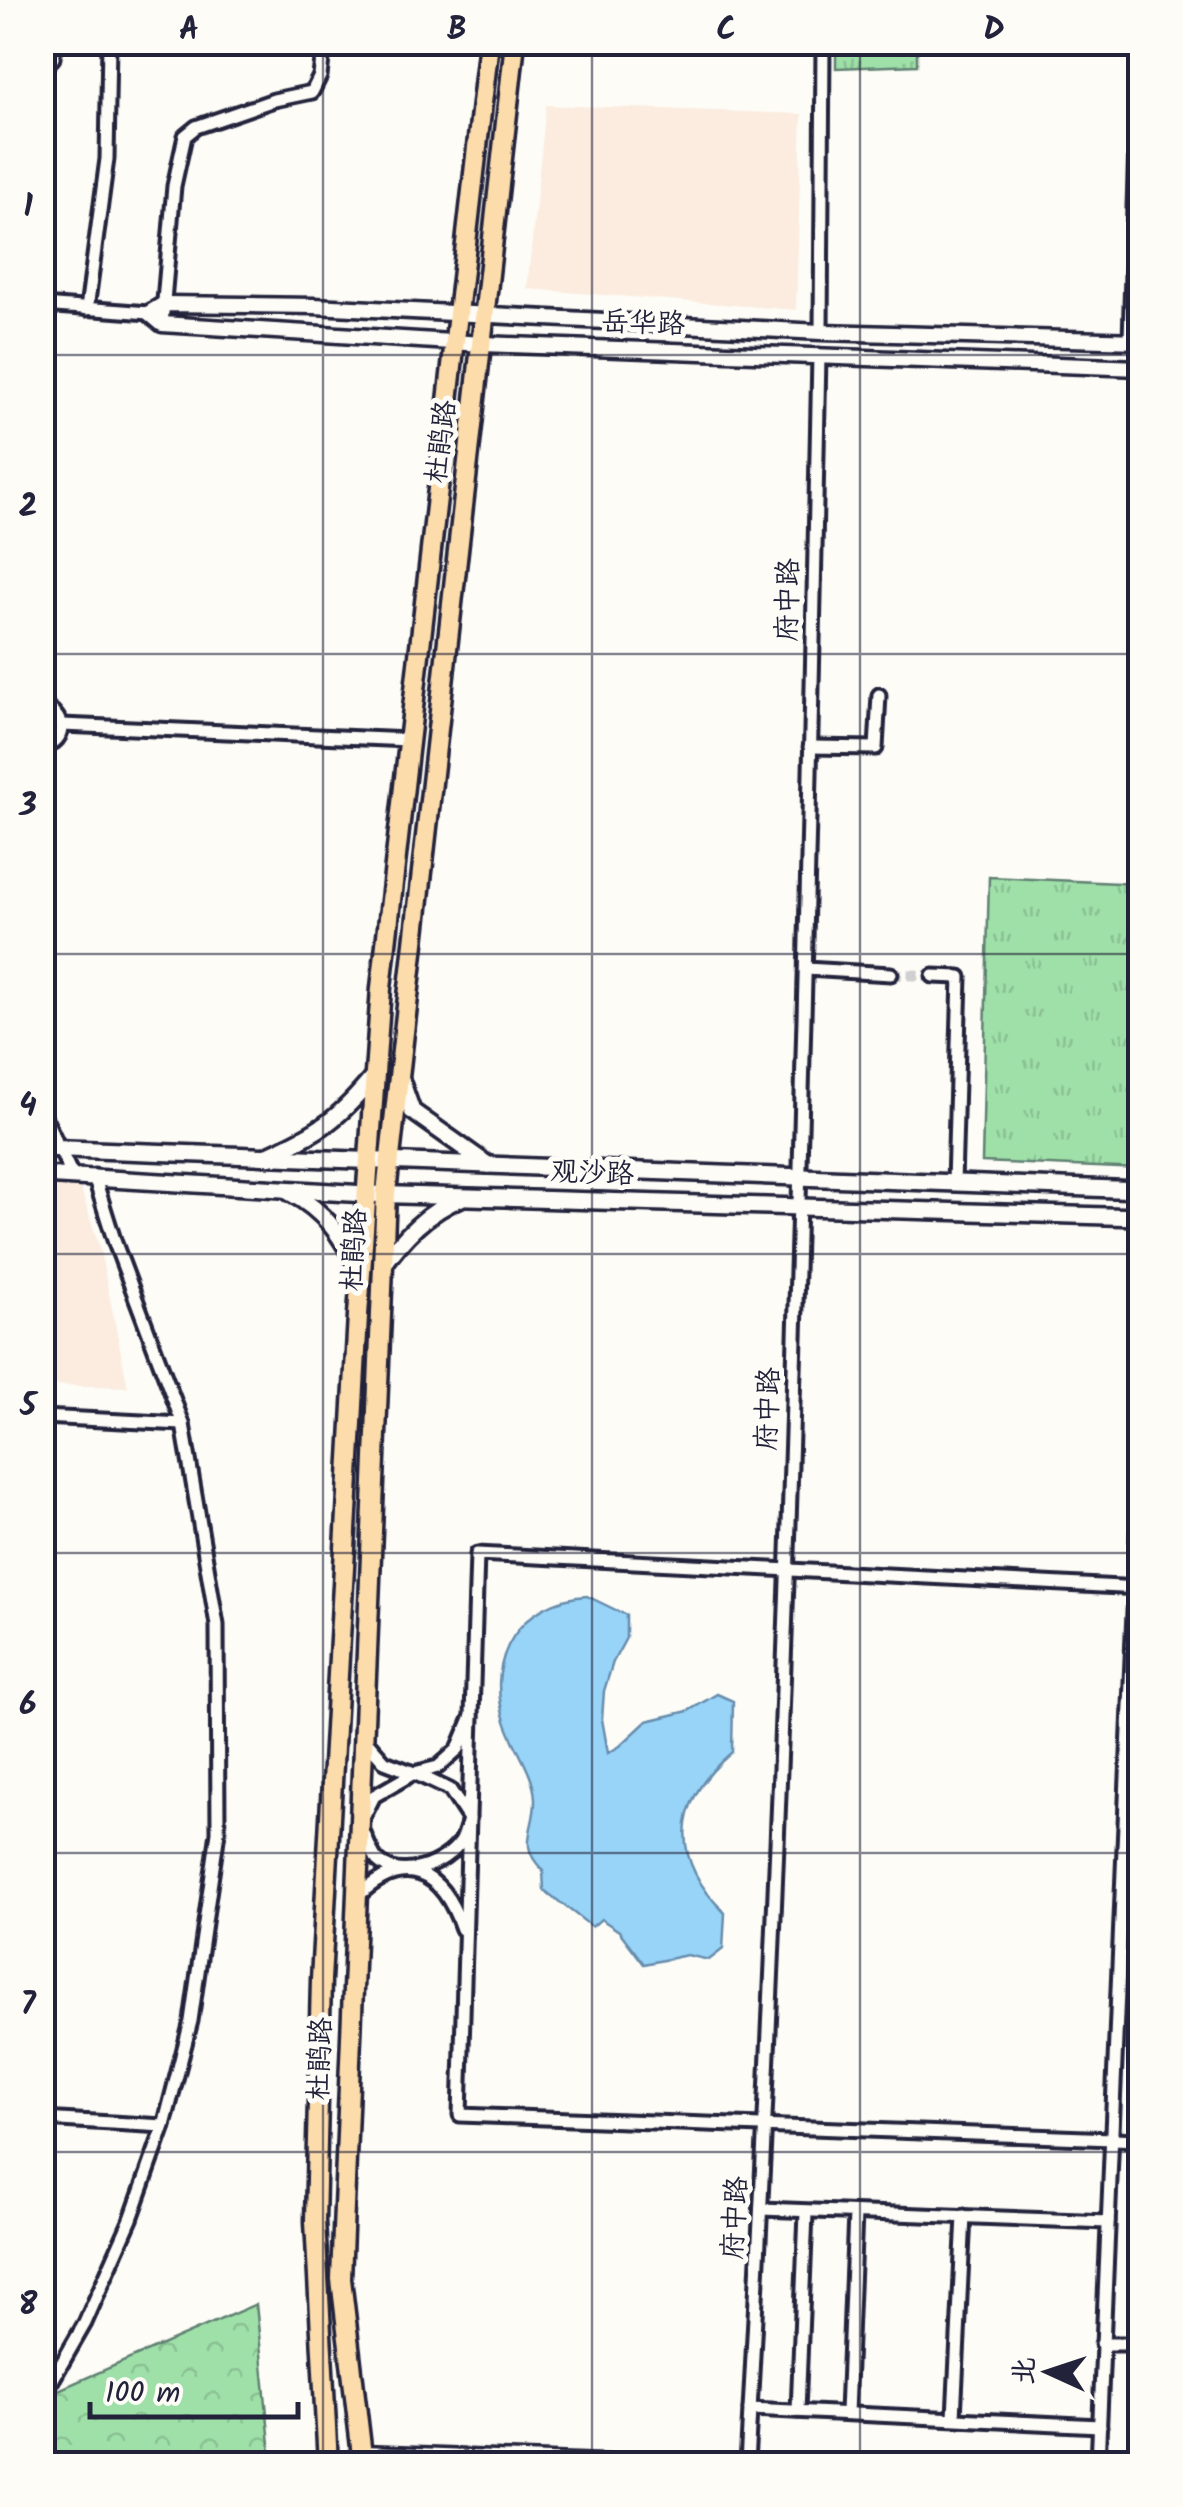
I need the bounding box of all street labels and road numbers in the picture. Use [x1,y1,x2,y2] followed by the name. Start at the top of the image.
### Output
[600,300,686,348] street label: 岳华路
[415,398,469,486] street label: 杜鹃路
[766,558,812,642] street label: 府中路
[549,1150,635,1198] street label: 观沙路
[330,1207,380,1293] street label: 杜鹃路
[745,1366,793,1452] street label: 府中路
[297,2016,345,2102] street label: 杜鹃路
[711,2175,761,2261] street label: 府中路

